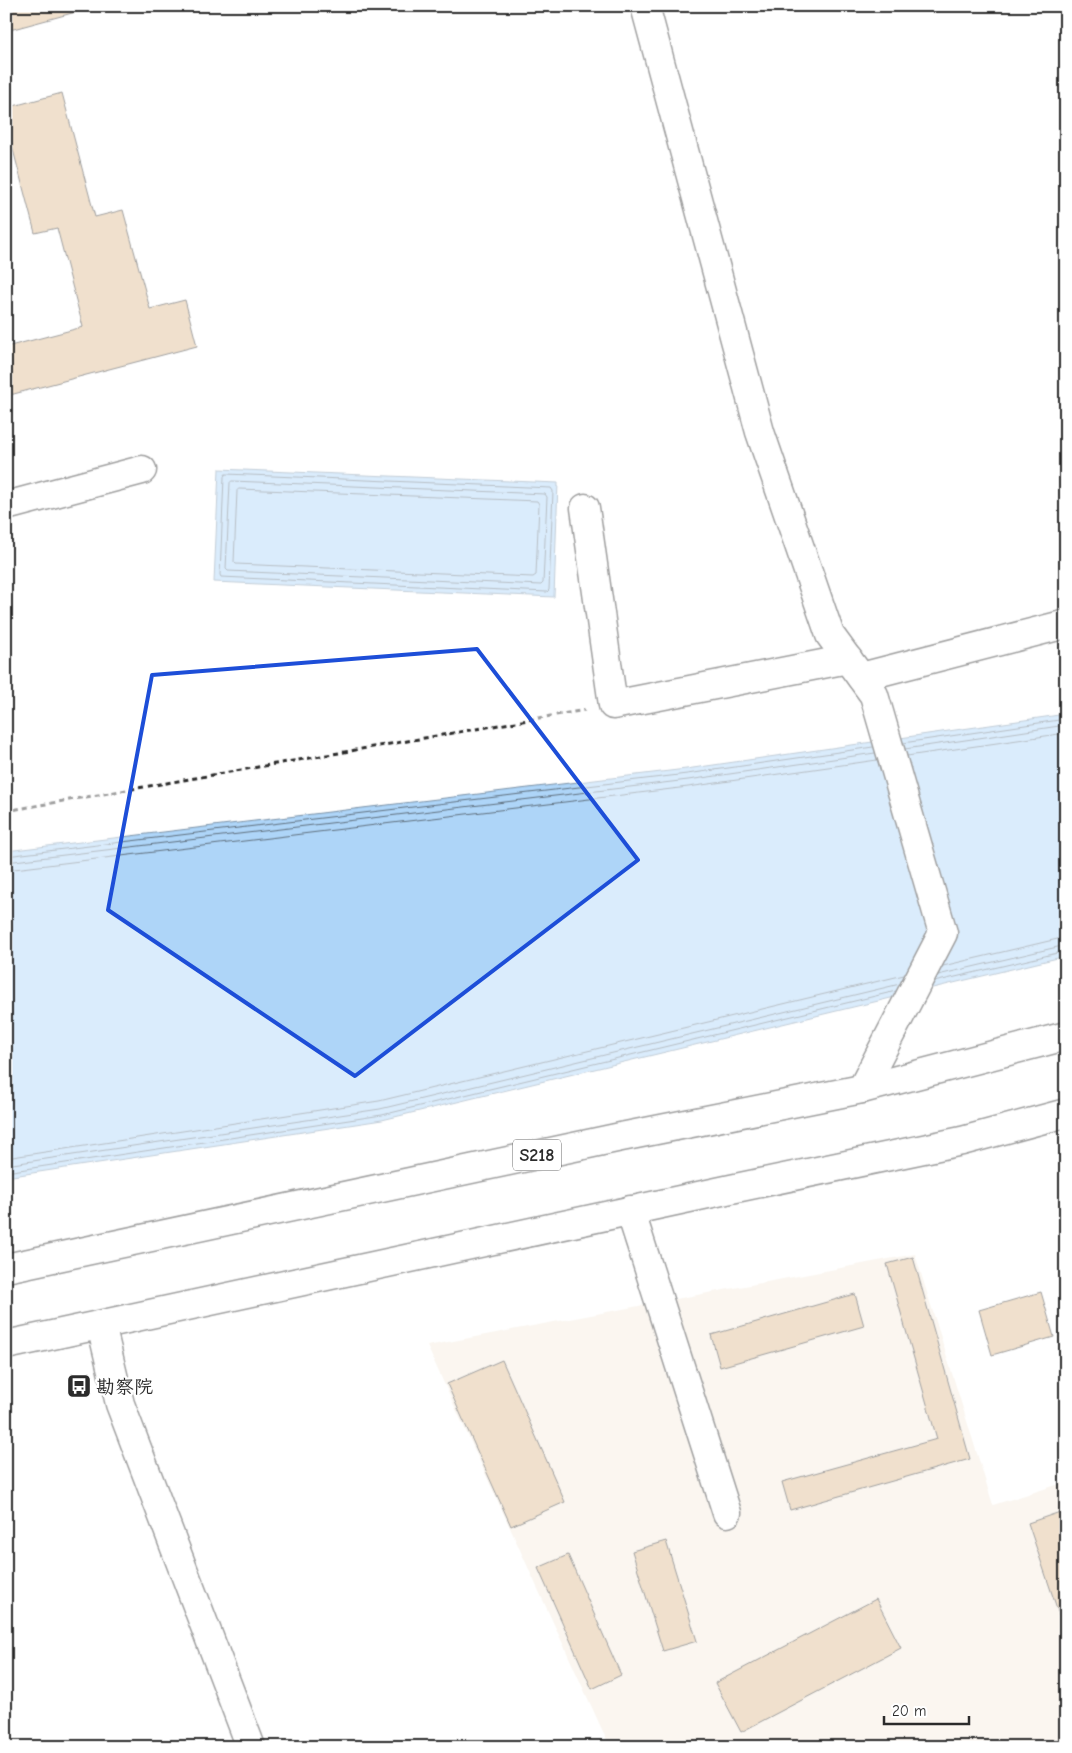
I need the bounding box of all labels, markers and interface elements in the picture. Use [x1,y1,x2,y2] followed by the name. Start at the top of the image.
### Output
[513,1140,561,1170] road number: S218
[66,1373,92,1399] bus stop icon: 勘察院
[96,1376,153,1398] place label: 勘察院
[884,1693,970,1725] scale bar
[892,1702,926,1720] text: 20 m

